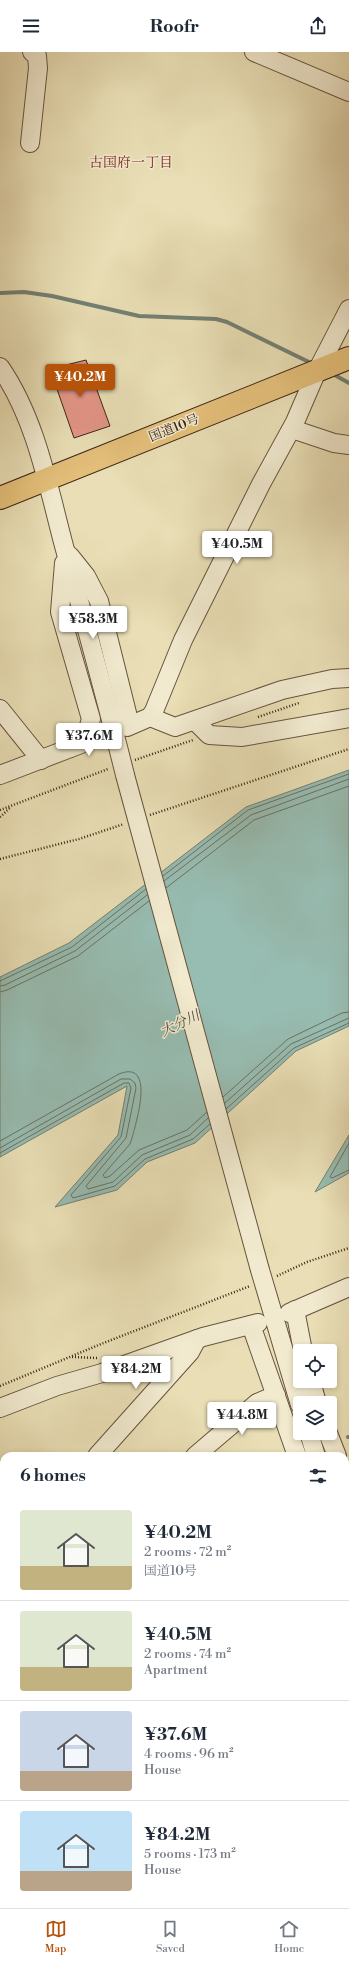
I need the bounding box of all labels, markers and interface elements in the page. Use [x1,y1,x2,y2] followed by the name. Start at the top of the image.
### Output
[20,15,42,37] icon: menu
[150,15,199,38] text: Roofr
[307,15,329,37] icon: share
[89,154,173,172] district label: 古国府一丁目
[47,364,113,398] pin: ¥40.2M
[54,369,106,385] text: ¥40.2M
[147,411,201,445] street label: 国道10号
[204,531,270,565] pin: ¥40.5M
[211,536,263,552] text: ¥40.5M
[60,606,126,640] pin: ¥58.3M
[68,611,118,627] text: ¥58.3M
[56,723,122,757] pin: ¥37.6M
[65,728,113,744] text: ¥37.6M
[157,1006,205,1041] water label: 大分川
[293,1344,337,1440] map controls
[293,1344,337,1388] button: locate
[103,1356,169,1390] pin: ¥84.2M
[111,1361,161,1377] text: ¥84.2M
[293,1396,337,1440] button: layers
[209,1402,275,1436] pin: ¥44.8M
[216,1407,268,1423] text: ¥44.8M
[20,1465,86,1487] text: 6 homes
[307,1465,329,1487] icon: filters
[144,1522,212,1544] text: ¥40.2M
[52,1526,100,1574] icon: home
[144,1544,231,1560] text: 2 rooms · 72 m²
[144,1563,197,1579] text: 国道10号
[144,1624,212,1646] text: ¥40.5M
[52,1627,100,1675] icon: home
[144,1646,231,1662] text: 2 rooms · 74 m²
[144,1662,208,1678] text: Apartment
[144,1724,207,1746] text: ¥37.6M
[52,1727,100,1775] icon: home
[144,1746,233,1762] text: 4 rooms · 96 m²
[144,1762,181,1778] text: House
[144,1824,211,1846] text: ¥84.2M
[52,1827,100,1875] icon: home
[144,1846,236,1862] text: 5 rooms · 173 m²
[144,1862,181,1878] text: House
[45,1918,67,1956] tab: Map
[156,1918,185,1956] tab: Saved
[274,1918,304,1956] tab: Home

